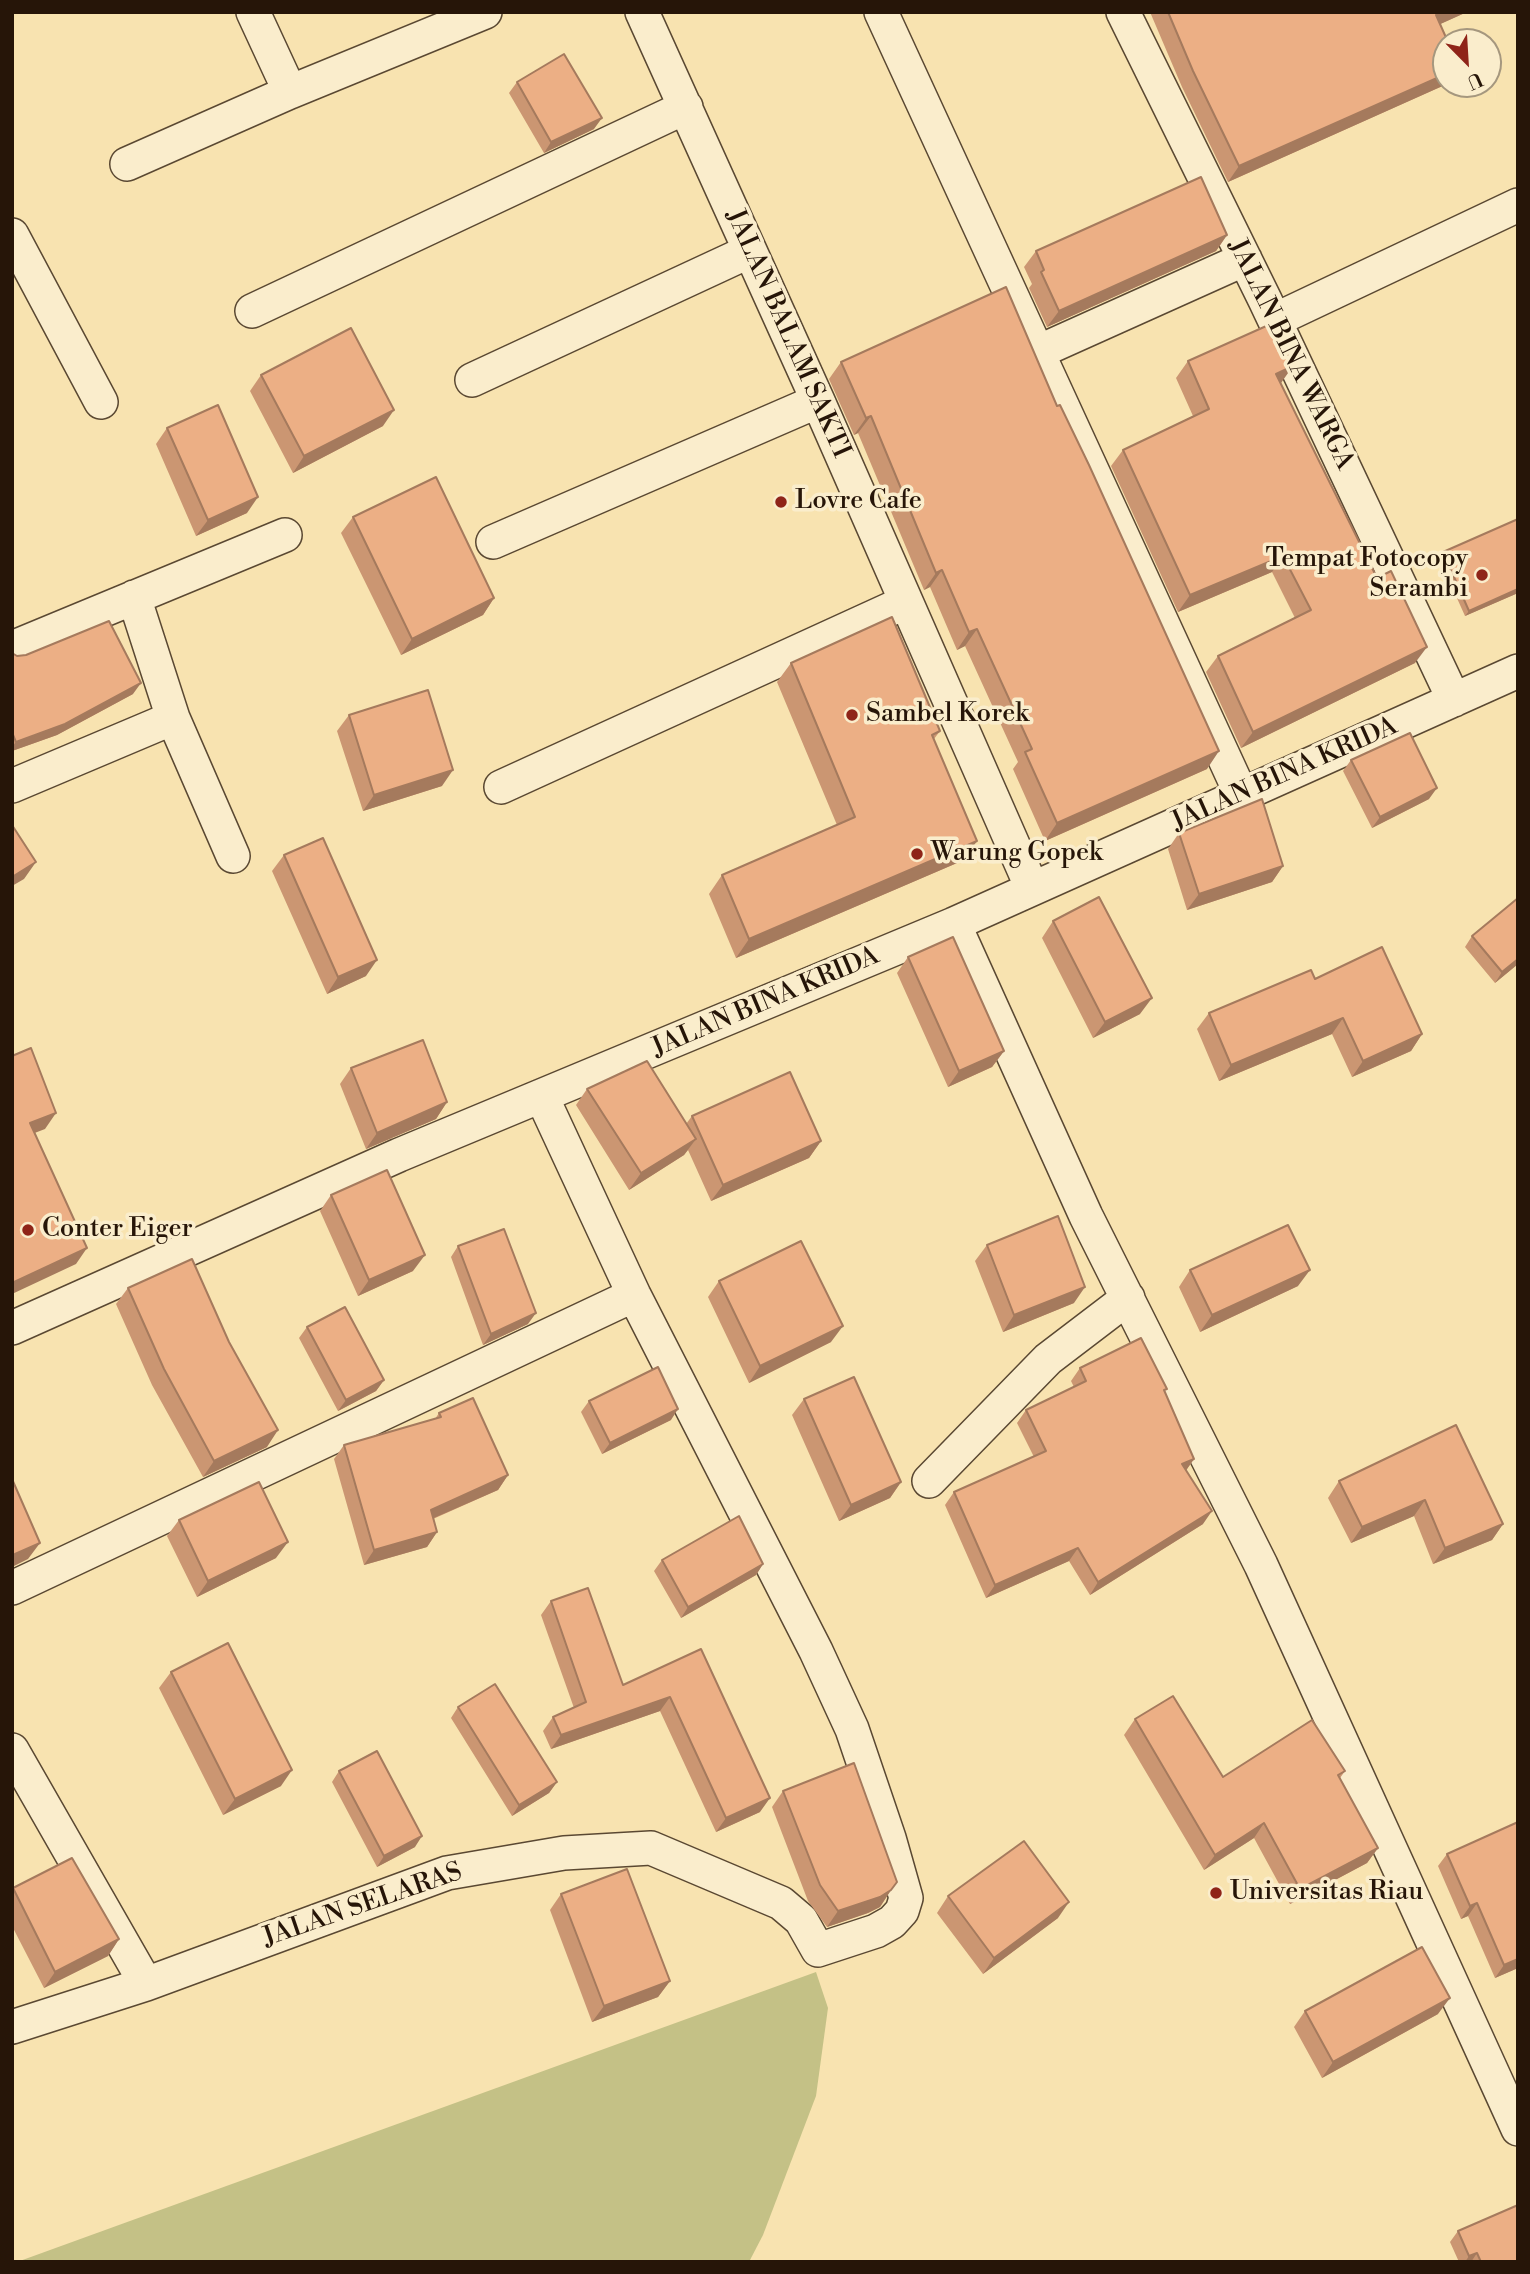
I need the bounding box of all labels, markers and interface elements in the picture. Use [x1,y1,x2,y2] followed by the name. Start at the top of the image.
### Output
[1432,28,1502,98] north arrow
[1463,66,1486,94] text: U
[718,205,856,463] street label: JALAN BALAM SAKTI
[1221,235,1359,475] street label: JALAN BINA WARGA
[795,486,922,518] place label: Lovre Cafe
[773,494,789,510] marker: Lovre Cafe
[1265,544,1468,606] place label: Tempat Fotocopy Serambi
[1474,567,1490,583] marker: Tempat Fotocopy Serambi
[866,699,1029,731] place label: Sambel Korek
[844,707,860,723] marker: Sambel Korek
[1167,711,1403,839] street label: JALAN BINA KRIDA
[931,838,1103,870] place label: Warung Gopek
[909,846,925,862] marker: Warung Gopek
[648,941,884,1065] street label: JALAN BINA KRIDA
[42,1214,193,1246] place label: Conter Eiger
[20,1222,36,1238] marker: Conter Eiger
[259,1857,467,1955] street label: JALAN SELARAS
[1230,1877,1423,1909] place label: Universitas Riau
[1208,1885,1224,1901] marker: Universitas Riau

